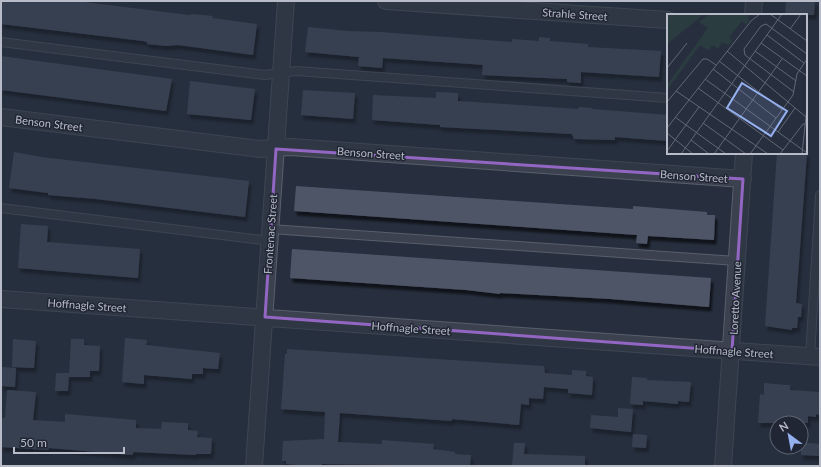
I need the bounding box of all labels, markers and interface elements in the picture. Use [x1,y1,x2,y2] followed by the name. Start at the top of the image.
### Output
[542,5,608,23] street label: Strahle Street
[667,14,807,154] inset map
[15,112,84,134] street label: Benson Street
[337,144,405,162] street label: Benson Street
[660,167,728,185] street label: Benson Street
[261,193,279,274] street label: Frontenac Street
[727,261,743,335] street label: Loretto Avenue
[47,296,127,314] street label: Hoffnagle Street
[371,319,451,337] street label: Hoffnagle Street
[694,342,774,360] street label: Hoffnagle Street
[769,415,809,455] north arrow
[776,418,790,434] text: N
[14,429,124,455] scale bar
[20,435,47,450] text: 50 m

